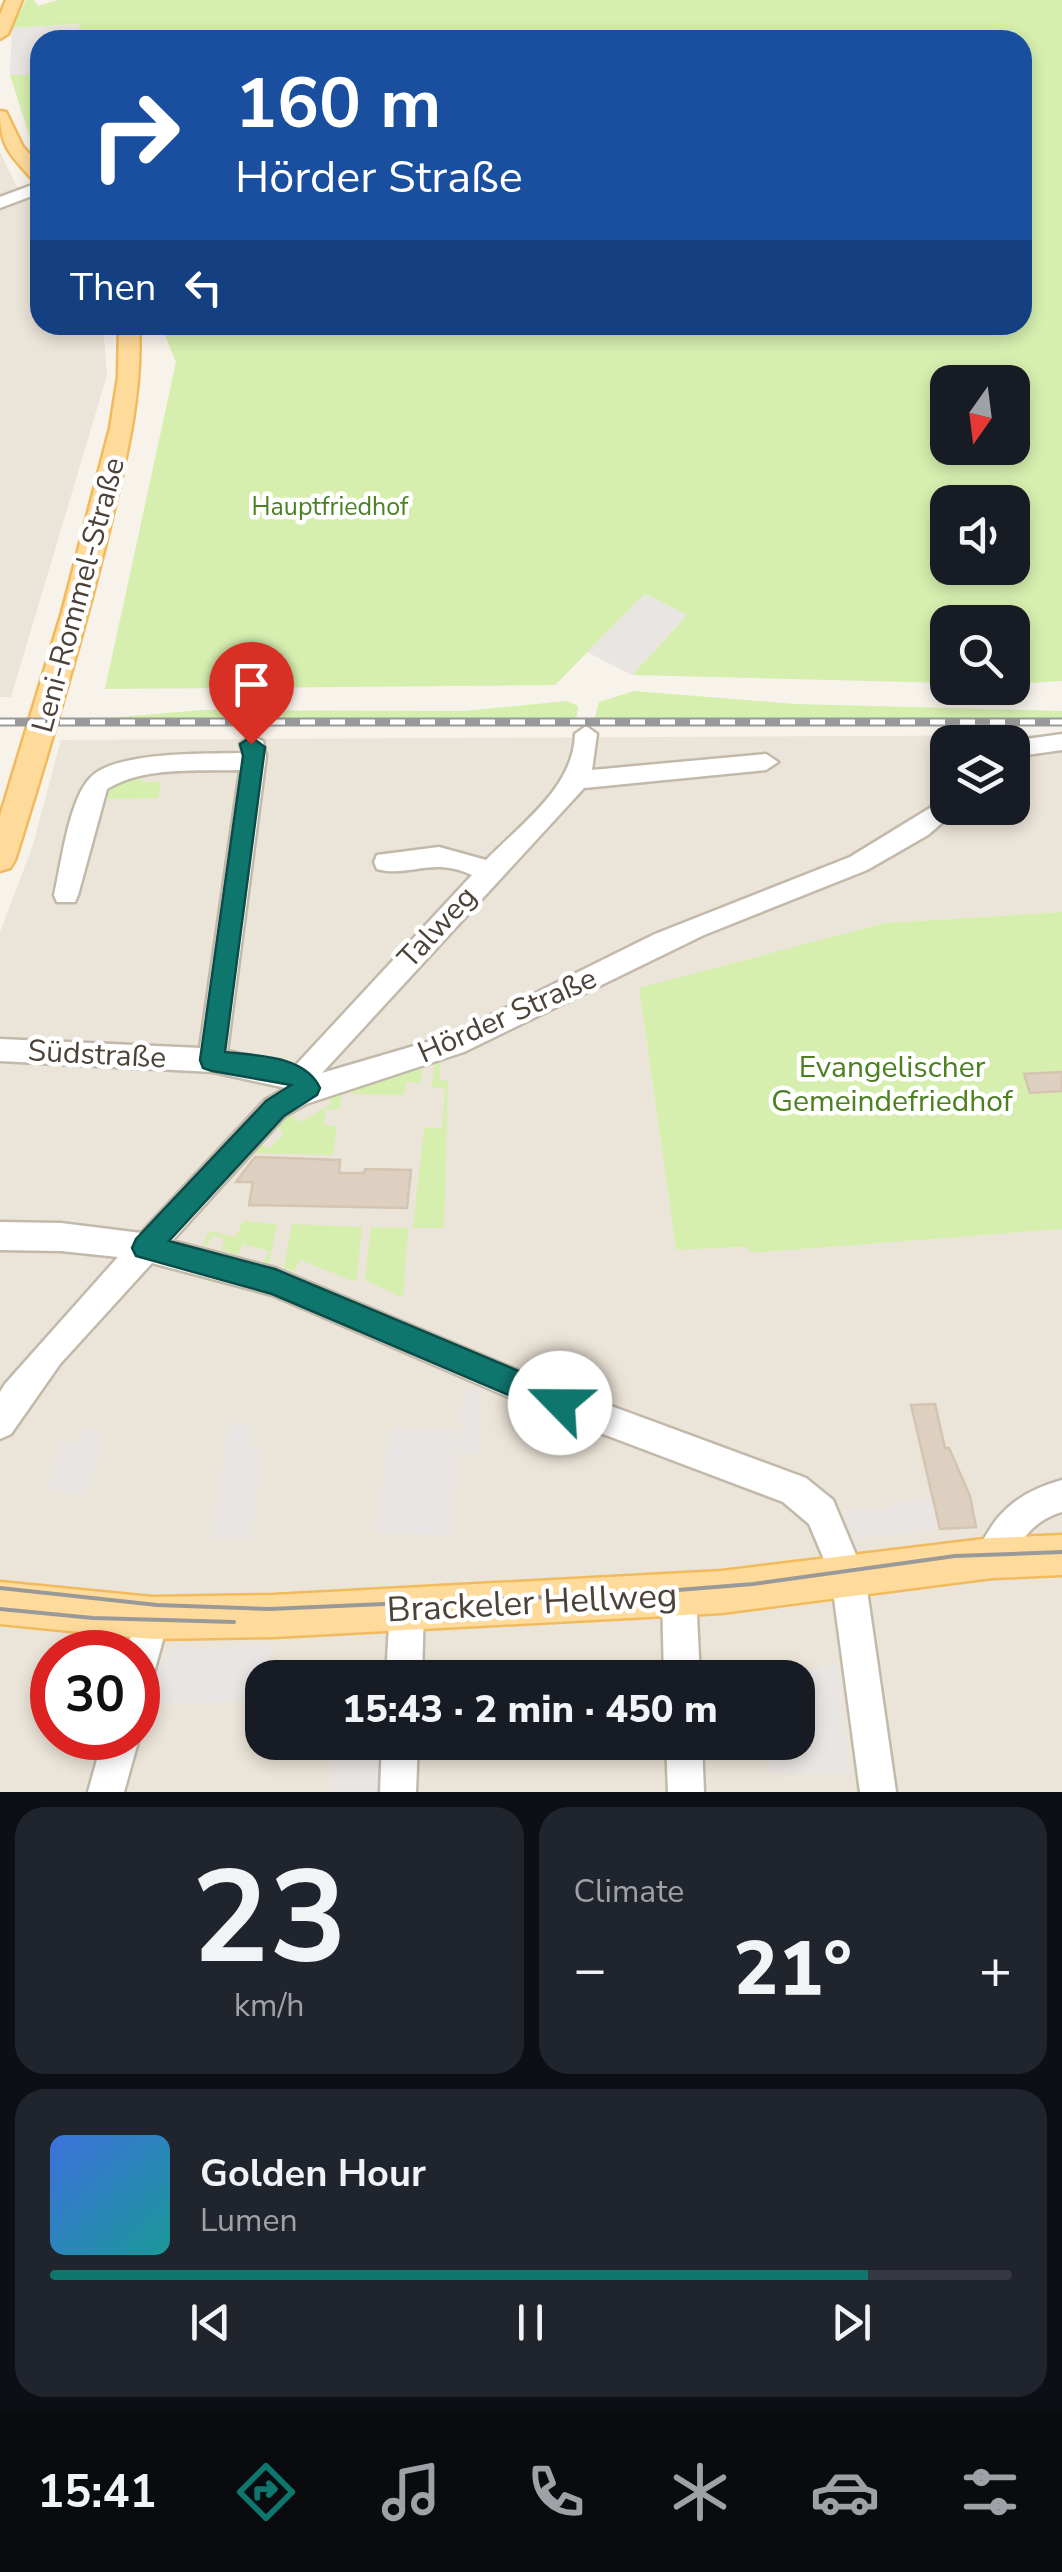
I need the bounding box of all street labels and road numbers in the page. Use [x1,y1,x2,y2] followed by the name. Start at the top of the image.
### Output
[22,453,135,737] street label: Leni-Rommel-Straße
[389,877,486,977] street label: Talweg
[411,958,603,1073] street label: Hörder Straße
[27,1030,167,1079] street label: Südstraße
[386,1571,678,1634] street label: Brackeler Hellweg

